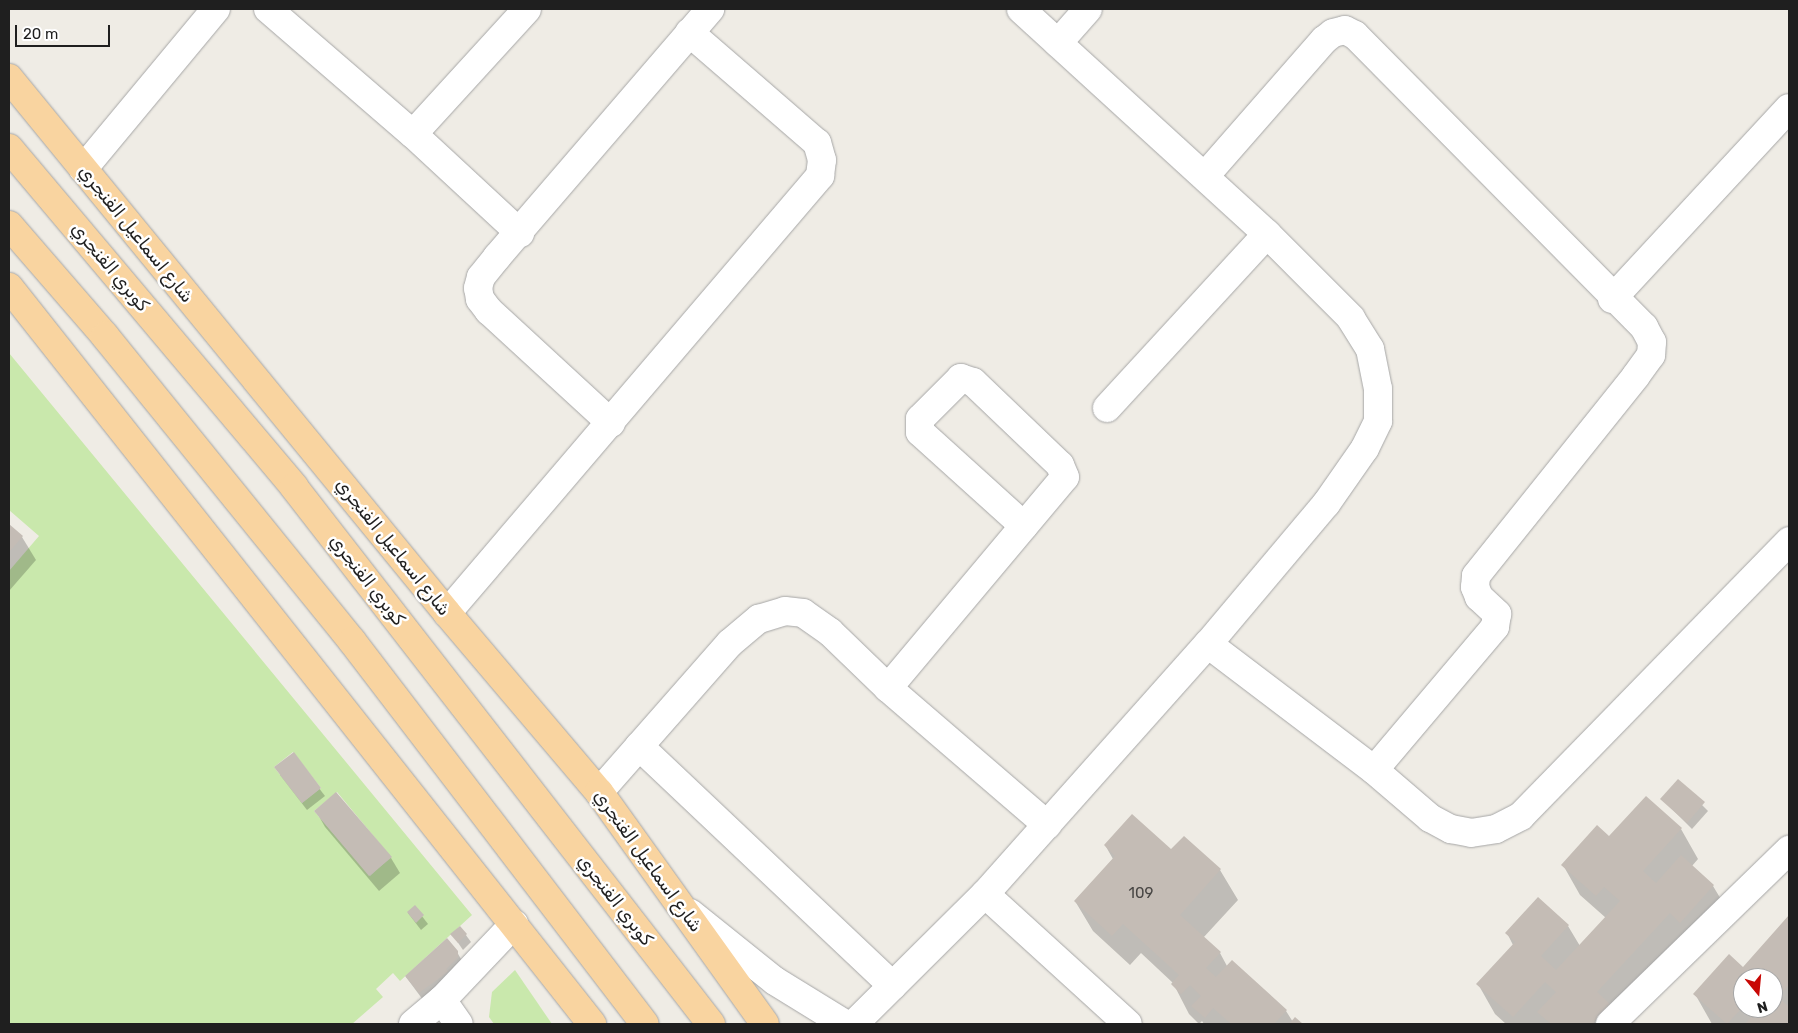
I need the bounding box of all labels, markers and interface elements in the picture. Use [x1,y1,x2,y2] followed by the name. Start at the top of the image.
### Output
[18,15,112,47] scale bar
[23,25,58,43] text: 20 m
[74,161,198,307] street label: شارع اسماعيل الفنجري
[67,218,153,316] street label: كوبري الفنجري
[331,474,455,620] street label: شارع اسماعيل الفنجري
[325,530,409,630] street label: كوبري الفنجري
[589,786,707,936] street label: شارع اسماعيل الفنجري
[573,850,657,950] street label: كوبري الفنجري
[1129,885,1153,903] house number: 109
[1733,968,1783,1018] north arrow
[1755,997,1770,1016] text: N

